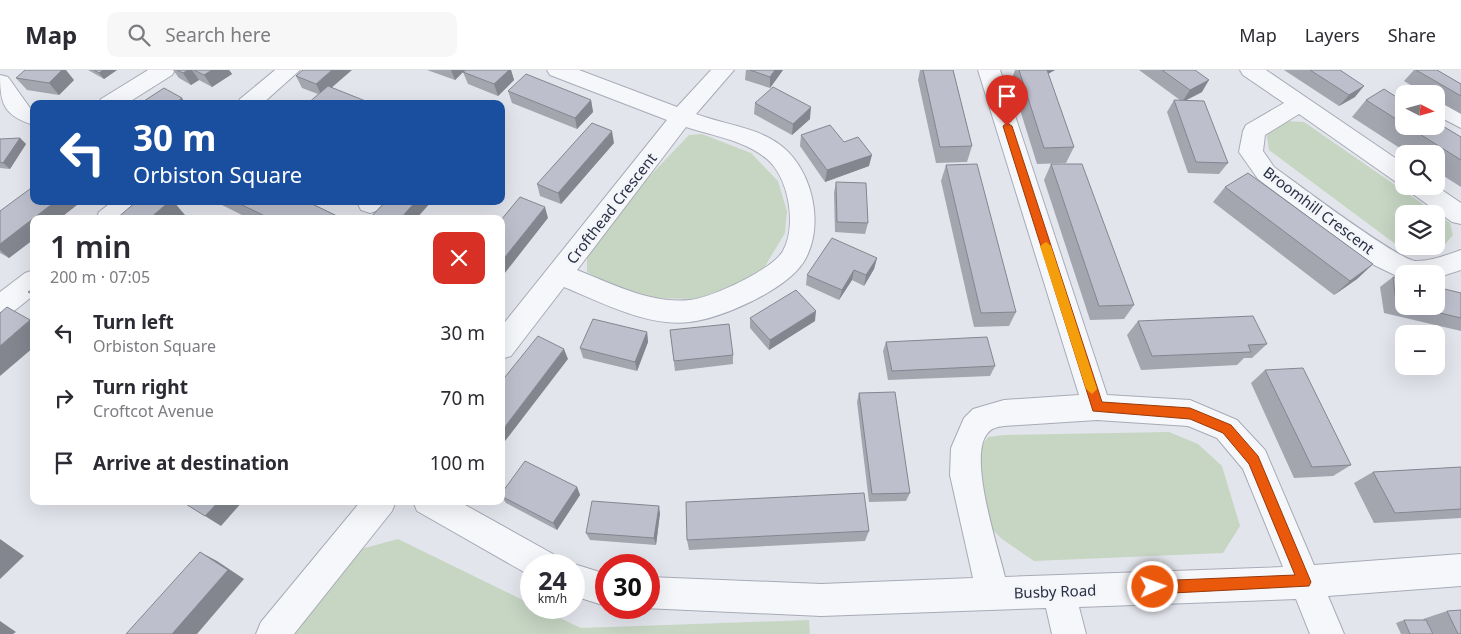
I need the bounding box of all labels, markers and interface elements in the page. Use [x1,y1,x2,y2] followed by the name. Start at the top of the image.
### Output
[107,12,457,57] search box
[25,18,77,51] text: Map
[125,21,153,49] icon: search
[165,22,271,48] text: Search here
[1239,23,1277,47] text: Map
[1305,23,1360,47] text: Layers
[1388,23,1436,47] text: Share
[986,75,1028,126] pin
[993,82,1021,110] icon: arrive
[1395,85,1445,135] north arrow
[1395,85,1445,375] map controls
[133,114,216,161] text: 30 m
[50,120,115,185] icon: left
[1395,145,1445,195] button: search
[561,148,661,268] street label: Crofthead Crescent
[133,159,302,189] text: Orbiston Square
[1259,162,1379,259] street label: Broomhill Crescent
[1395,205,1445,255] button: layers
[50,226,131,267] text: 1 min
[433,232,485,284] button: close
[1395,265,1445,315] button: +
[50,266,150,288] text: 200 m · 07:05
[93,309,174,335] text: Turn left
[50,319,78,347] icon: left
[441,320,485,346] text: 30 m
[1395,325,1445,375] button: −
[93,335,216,357] text: Orbiston Square
[93,374,188,400] text: Turn right
[50,384,78,412] icon: right
[441,385,485,411] text: 70 m
[93,400,214,422] text: Croftcot Avenue
[50,449,78,477] icon: arrive
[93,450,289,476] text: Arrive at destination
[430,450,485,476] text: 100 m
[595,554,660,619] speed limit sign: 30
[1126,560,1178,612] position arrow
[538,563,567,597] text: 24
[1013,580,1097,602] street label: Busby Road
[538,590,567,607] text: km/h

